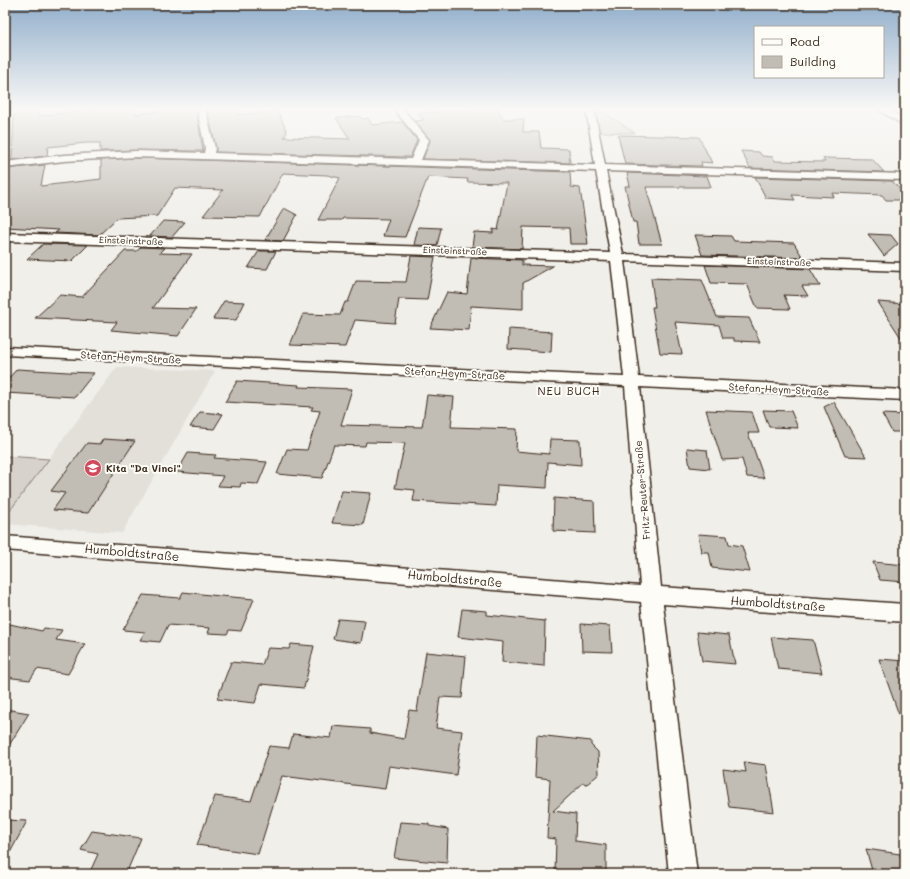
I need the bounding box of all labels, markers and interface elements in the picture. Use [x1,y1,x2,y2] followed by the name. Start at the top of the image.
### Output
[754,26,884,78] legend
[790,33,820,49] text: Road
[790,53,836,69] text: Building
[99,234,163,247] street label: Einsteinstraße
[423,244,487,257] street label: Einsteinstraße
[747,255,811,268] street label: Einsteinstraße
[80,347,182,367] street label: Stefan-Heym-Straße
[404,363,506,383] street label: Stefan-Heym-Straße
[728,379,830,399] street label: Stefan-Heym-Straße
[537,383,601,398] district label: NEU BUCH
[631,440,653,540] street label: Fritz-Reuter-Straße
[83,458,103,478] school or university icon: Kita "Da Vinci"
[106,461,181,475] place label: Kita "Da Vinci"
[84,540,180,564] street label: Humboldtstraße
[407,566,503,590] street label: Humboldtstraße
[730,592,826,614] street label: Humboldtstraße

